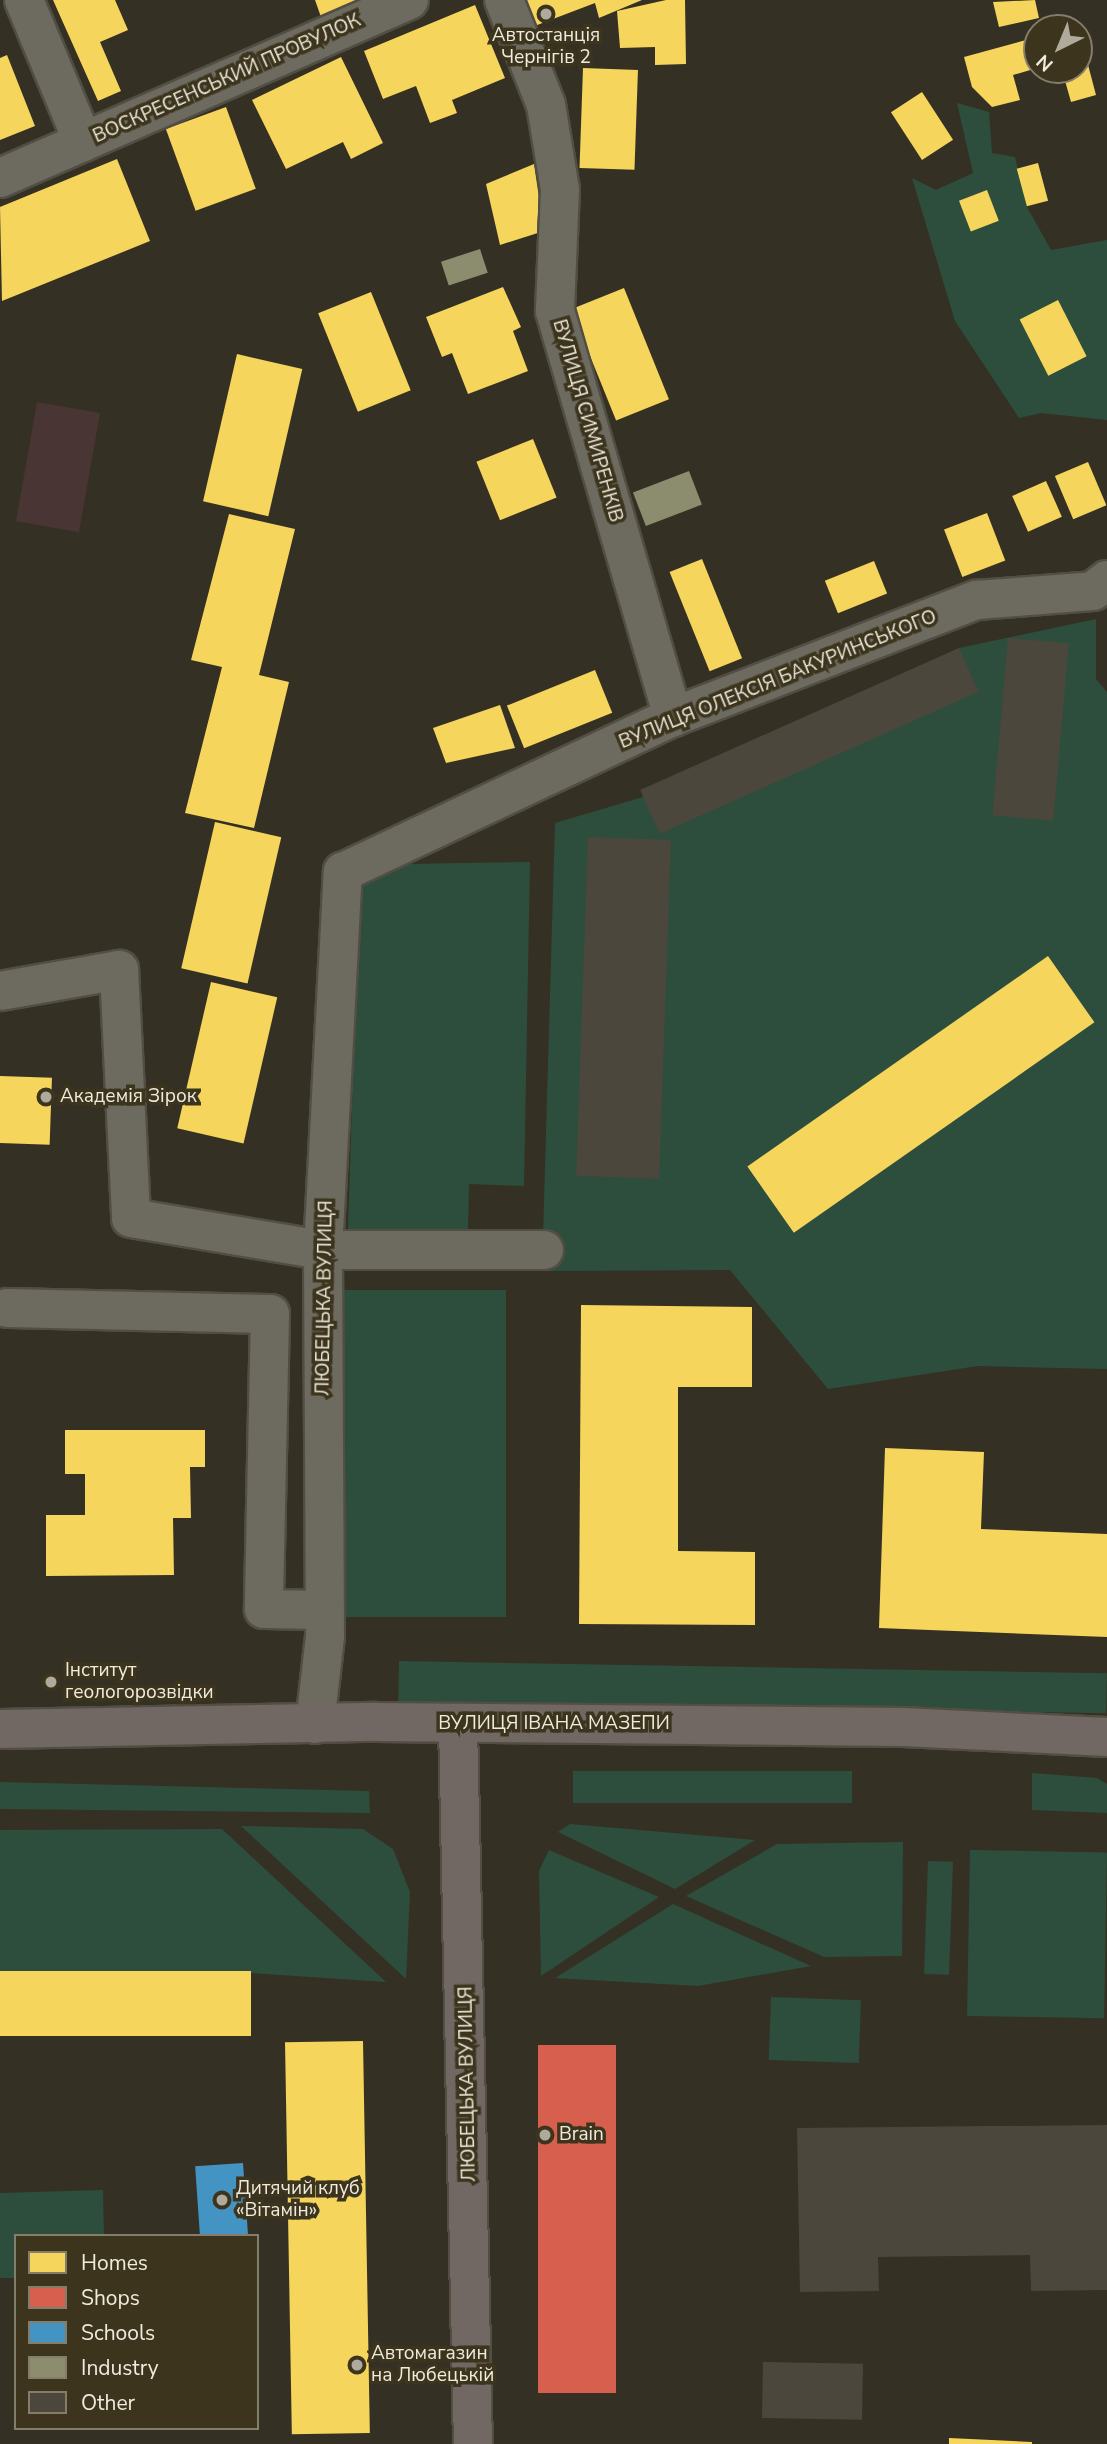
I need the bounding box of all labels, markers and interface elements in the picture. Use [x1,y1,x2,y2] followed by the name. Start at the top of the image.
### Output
[538,6,554,22] marker: Автостанція Чернігів 2
[90,10,364,148] street label: ВОСКРЕСЕНСЬКИЙ ПРОВУЛОК
[1023,14,1093,84] north arrow
[492,25,600,69] place label: Автостанція Чернігів 2
[1031,49,1059,77] text: N
[547,317,627,525] street label: ВУЛИЦЯ СИМИРЕНКІВ
[616,606,940,754] street label: ВУЛИЦЯ ОЛЕКСІЯ БАКУРИНСЬКОГО
[60,1086,197,1108] place label: Академія Зірок
[38,1089,54,1105] marker: Академія Зірок
[312,1200,338,1396] street label: ЛЮБЕЦЬКА ВУЛИЦЯ
[65,1660,214,1704] place label: Інститут геологорозвідки
[43,1674,59,1690] marker: Інститут геологорозвідки
[438,1713,670,1735] street label: ВУЛИЦЯ ІВАНА МАЗЕПИ
[455,1986,481,2182] street label: ЛЮБЕЦЬКА ВУЛИЦЯ
[559,2124,604,2146] place label: Brain
[537,2127,553,2143] marker: Brain
[236,2178,360,2222] place label: Дитячий клуб «Вітамін»
[214,2192,230,2208] marker: Дитячий клуб «Вітамін»
[14,2234,259,2430] legend
[81,2249,148,2277] text: Homes
[81,2284,140,2312] text: Shops
[81,2319,155,2347] text: Schools
[371,2343,494,2387] place label: Автомагазин на Любецькій
[81,2354,159,2382] text: Industry
[349,2357,365,2373] marker: Автомагазин на Любецькій
[81,2389,135,2417] text: Other

